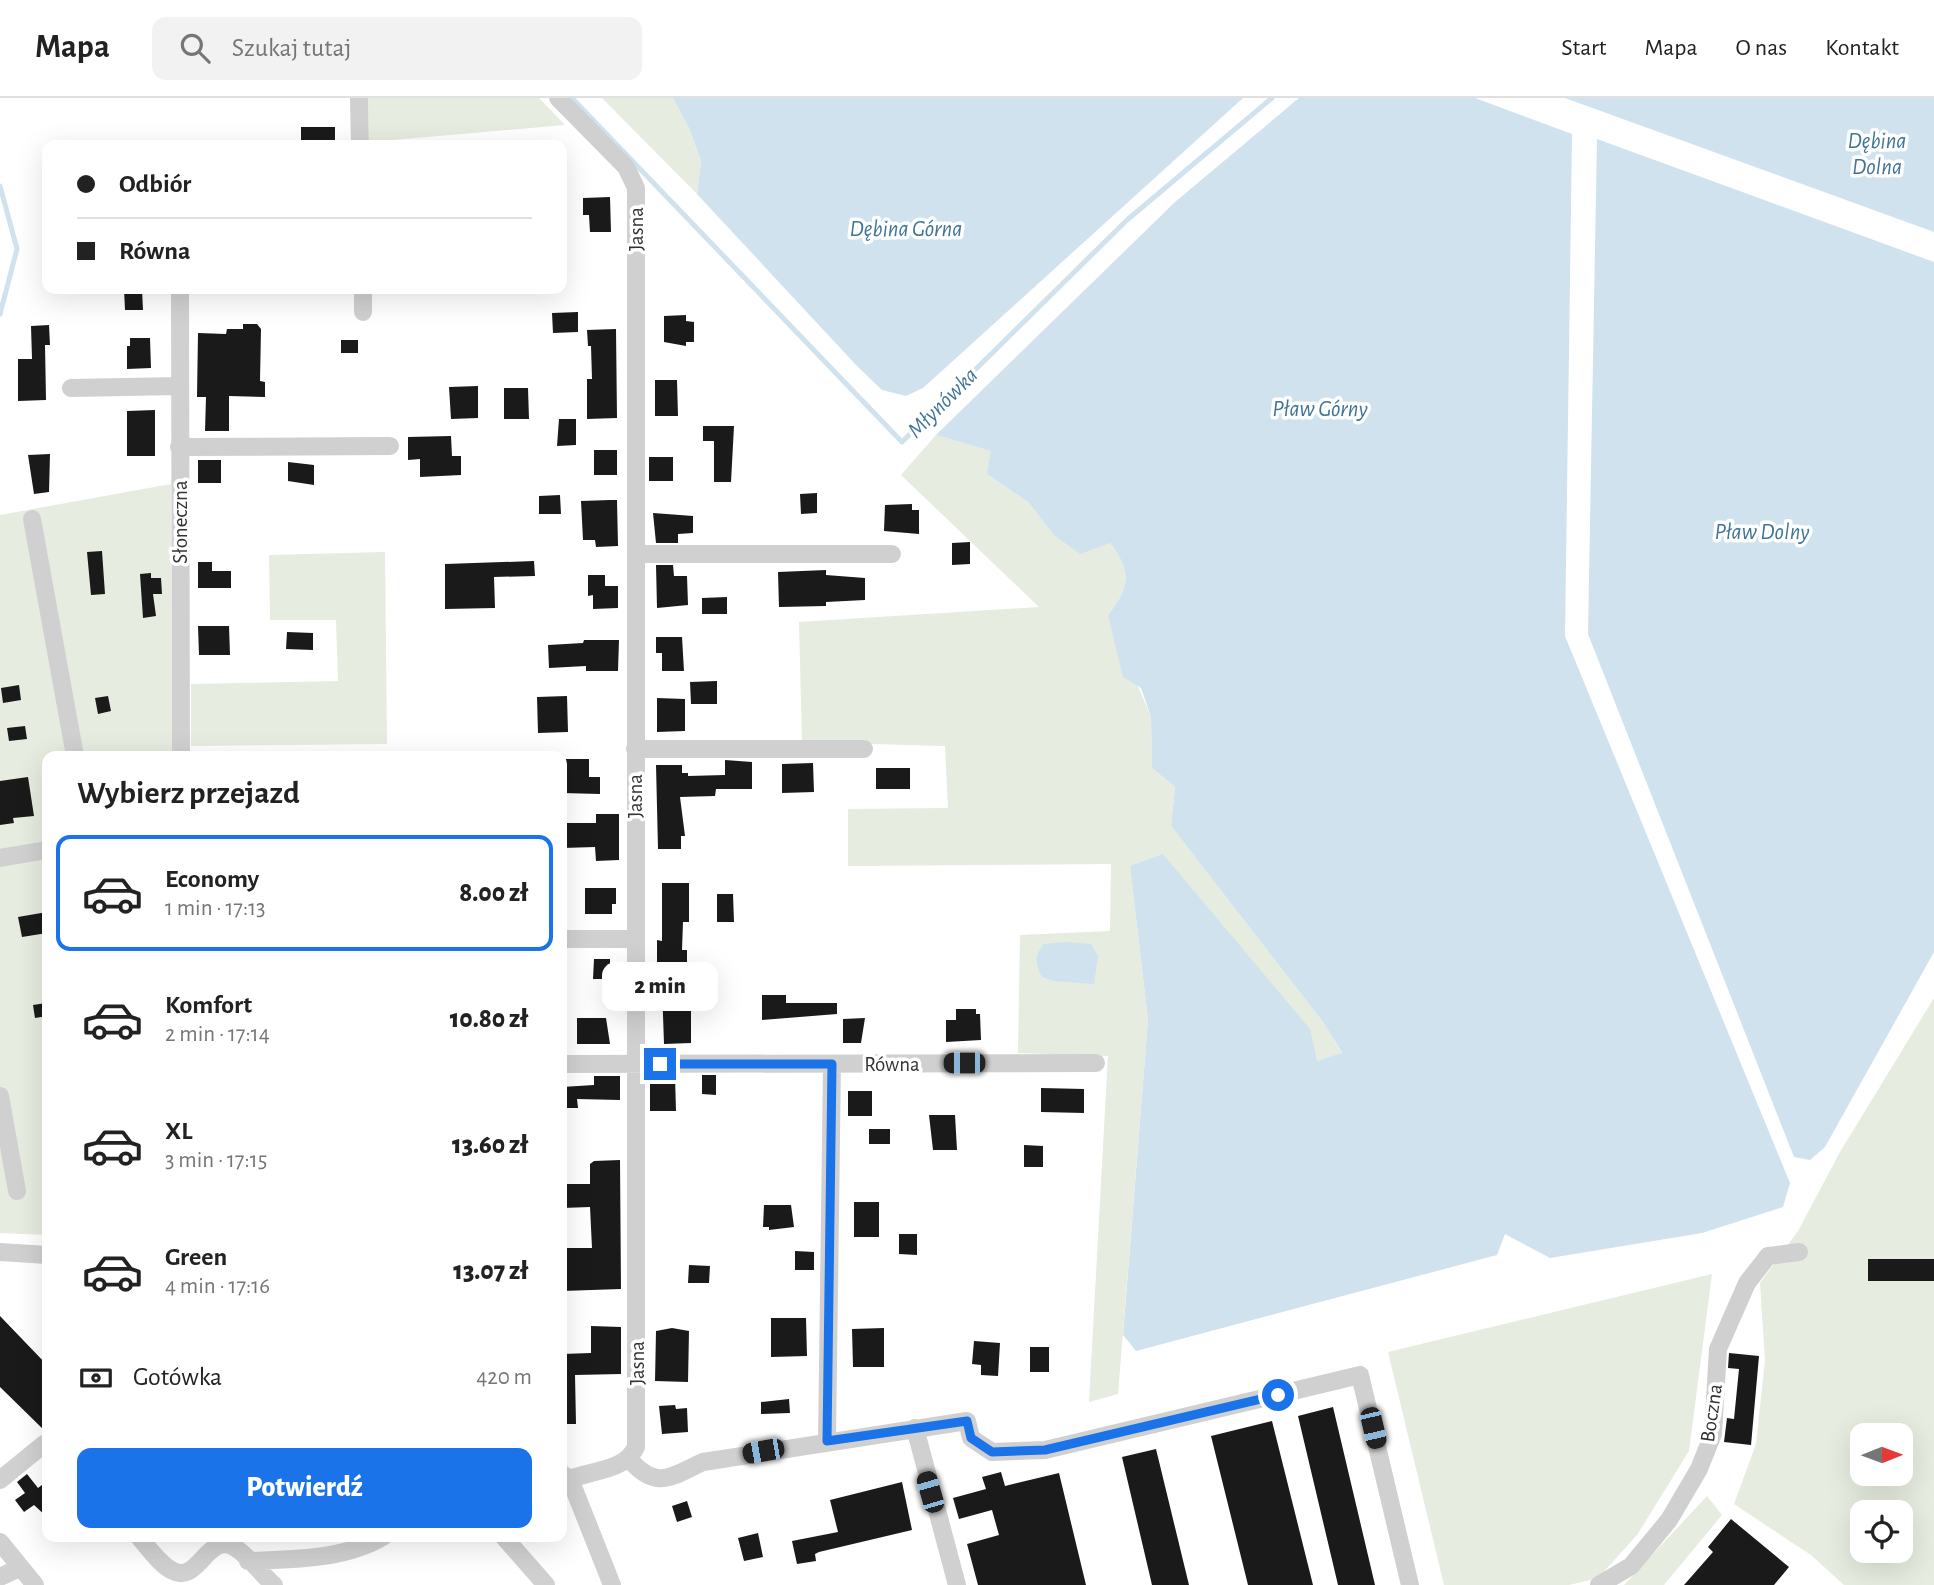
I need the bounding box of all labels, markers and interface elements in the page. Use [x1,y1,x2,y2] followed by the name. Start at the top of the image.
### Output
[152,17,642,80] search box
[176,29,214,67] icon: search
[35,31,110,64] text: Mapa
[232,35,351,61] text: Szukaj tutaj
[1561,36,1606,60] text: Start
[1644,36,1698,60] text: Mapa
[1736,36,1787,60] text: O nas
[1825,36,1899,60] text: Kontakt
[1848,130,1906,179] water label: Dębina Dolna
[119,171,191,197] text: Odbiór
[626,207,647,251] street label: Jasna
[850,218,962,241] water label: Dębina Górna
[119,238,190,264] text: Równa
[904,364,982,442] water label: Młynówka
[1272,398,1368,421] water label: Pław Górny
[170,480,191,564] street label: Słoneczna
[1715,521,1810,544] water label: Pław Dolny
[625,774,646,818] street label: Jasna
[77,777,300,809] text: Wybierz przejazd
[81,862,144,925] icon: car
[165,866,259,892] text: Economy
[459,880,528,906] text: 8.00 zł
[165,897,266,920] text: 1 min · 17:13
[602,962,718,1012] callout: 2 min
[634,975,686,998] text: 2 min
[81,988,144,1051] icon: car
[165,992,252,1018] text: Komfort
[450,1006,528,1032] text: 10.80 zł
[165,1023,270,1046] text: 2 min · 17:14
[644,1048,676,1080] route end
[944,1053,986,1074] car
[864,1054,920,1075] street label: Równa
[81,1114,144,1177] icon: car
[165,1118,192,1144] text: XL
[452,1132,528,1158] text: 13.60 zł
[165,1149,267,1172] text: 3 min · 17:15
[81,1240,144,1303] icon: car
[165,1244,227,1270] text: Green
[453,1258,528,1284] text: 13.07 zł
[165,1275,270,1298] text: 4 min · 17:16
[627,1341,648,1385] street label: Jasna
[77,1359,115,1397] icon: cash
[133,1364,222,1390] text: Gotówka
[476,1366,532,1389] text: 420 m
[1262,1379,1294,1411] route start
[1697,1382,1726,1444] street label: Boczna
[1359,1405,1388,1451] car
[1850,1423,1913,1486] north arrow
[1850,1423,1913,1563] map controls
[741,1437,786,1465] car
[77,1448,532,1528] button: Potwierdź
[915,1469,946,1515] car
[1850,1500,1913,1563] button: locate

